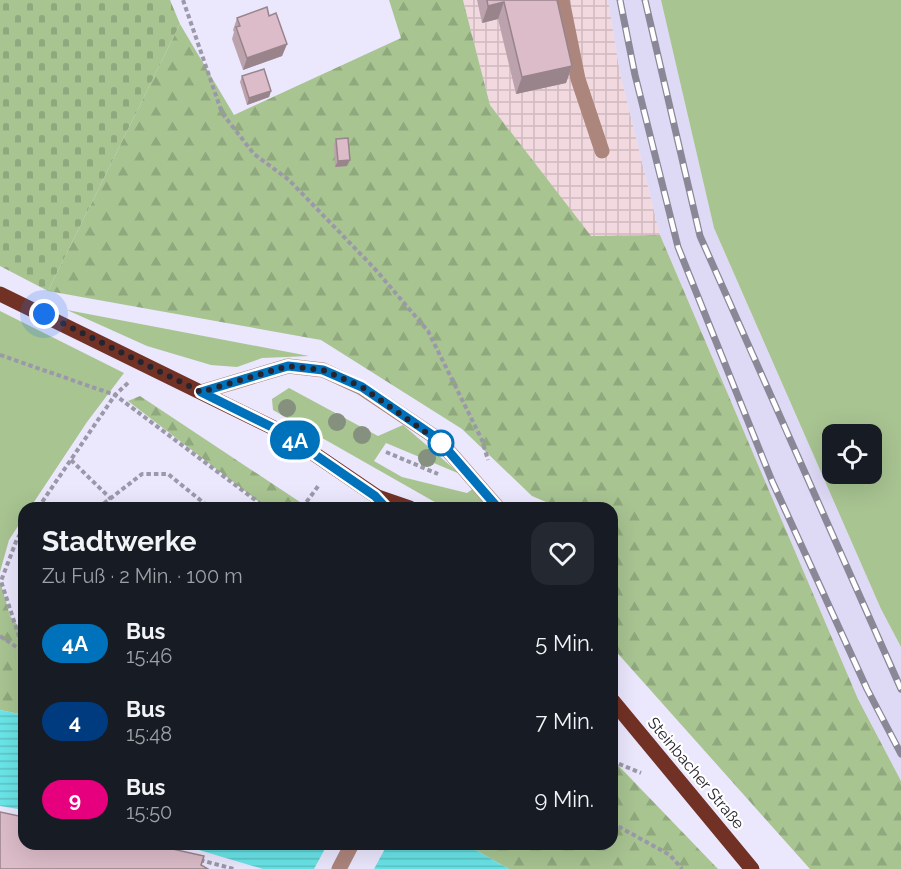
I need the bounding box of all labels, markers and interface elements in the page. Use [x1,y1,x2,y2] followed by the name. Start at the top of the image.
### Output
[29,299,59,329] your location
[268,420,322,460] line badge: 4A
[822,424,882,484] map controls
[822,424,882,484] button: locate
[282,428,308,453] text: 4A
[428,430,454,456] unlabelled marker
[531,522,594,585] button: heart
[42,525,197,558] text: Stadtwerke
[42,564,243,588] text: Zu Fuß · 2 Min. · 100 m
[126,618,165,644] text: Bus
[535,630,594,656] text: 5 Min.
[62,631,88,656] text: 4A
[126,644,172,668] text: 15:46
[126,696,165,722] text: Bus
[536,708,594,734] text: 7 Min.
[69,709,81,734] text: 4
[644,713,748,833] street label: Steinbacher Straße
[126,722,172,746] text: 15:48
[126,774,165,800] text: Bus
[534,786,594,812] text: 9 Min.
[69,787,81,812] text: 9
[126,800,172,824] text: 15:50

